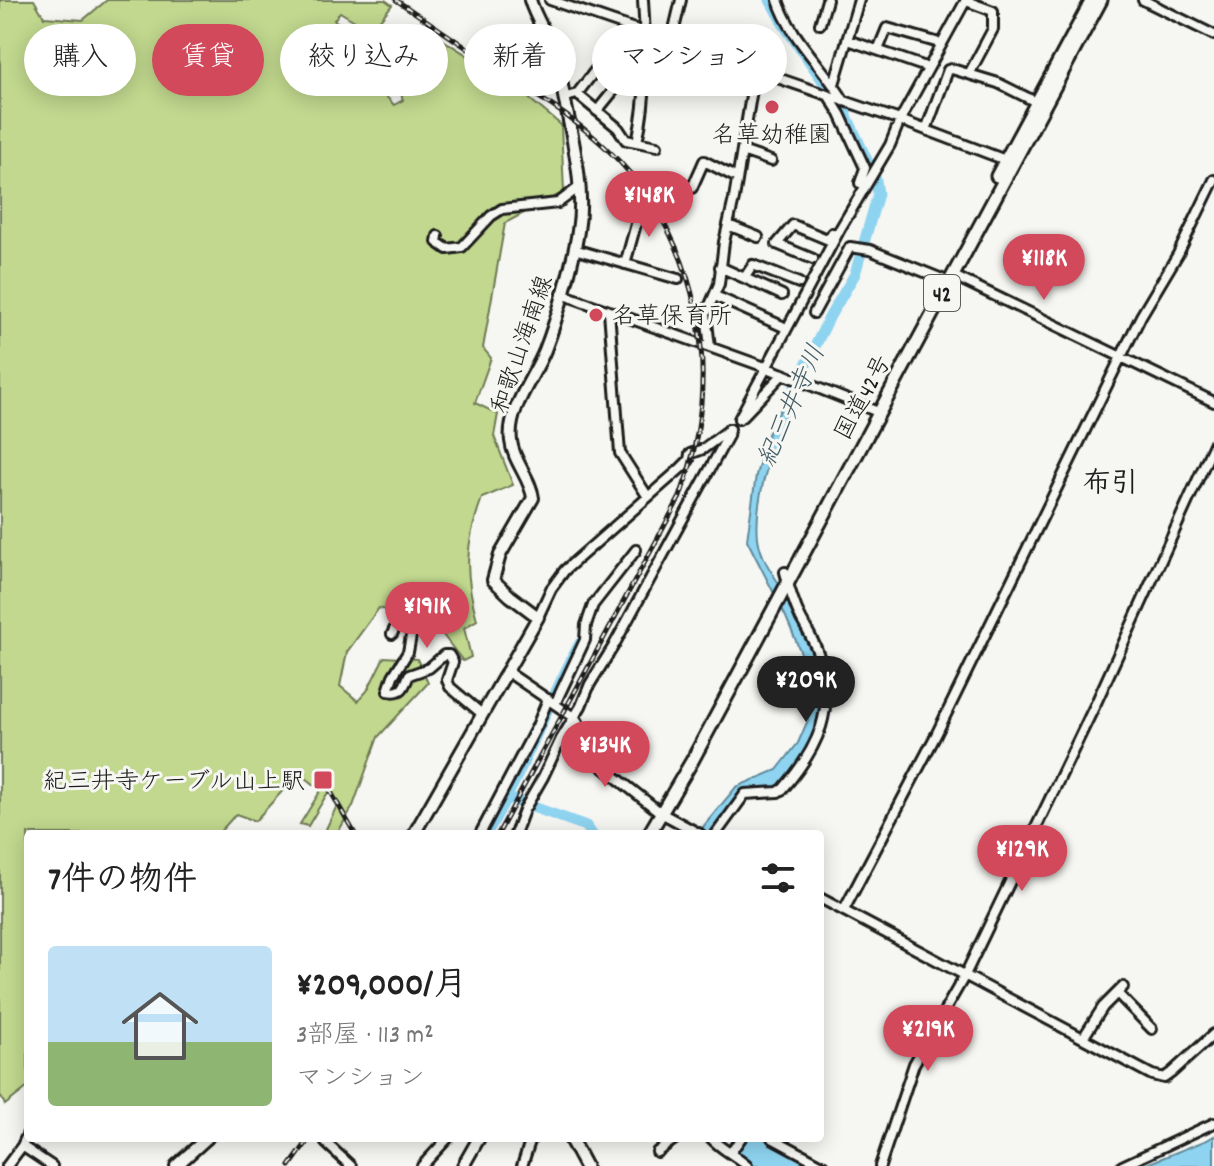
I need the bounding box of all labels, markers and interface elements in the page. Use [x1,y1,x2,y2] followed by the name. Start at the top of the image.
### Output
[24,24,136,96] chip: 購入
[152,24,264,96] chip: 賃貸
[280,24,448,96] chip: 絞り込み
[464,24,576,96] chip: 新着
[592,24,787,96] chip: マンション
[763,98,781,116] marker: 名草幼稚園
[712,120,832,154] place label: 名草幼稚園
[593,171,705,239] pin: ¥148K
[623,178,675,215] text: ¥148K
[988,234,1100,302] pin: ¥118K
[1021,241,1067,278] text: ¥118K
[484,271,563,419] street label: 和歌山海南線
[924,275,960,311] road number: 42
[612,301,732,335] place label: 名草保育所
[587,306,605,324] marker: 名草保育所
[750,340,837,473] water label: 紀三井寺川
[828,350,901,447] street label: 国道42号
[1083,466,1139,506] district label: 布引
[371,582,483,650] pin: ¥191K
[403,589,451,626] text: ¥191K
[750,656,862,724] pin: ¥209K
[775,663,837,700] text: ¥209K
[549,721,661,789] pin: ¥134K
[579,728,631,765] text: ¥134K
[43,766,305,800] place label: 紀三井寺ケーブル山上駅
[312,769,334,791] marker: 紀三井寺ケーブル山上駅
[966,825,1078,893] pin: ¥129K
[995,832,1049,869] text: ¥129K
[756,856,800,900] icon: filters
[48,858,197,907] text: 7件の物件
[296,963,467,1012] text: ¥209,000/月
[112,978,208,1074] icon: home
[872,1005,984,1073] pin: ¥219K
[901,1012,955,1049] text: ¥219K
[296,1018,434,1055] text: 3部屋 · 113 m²
[296,1061,425,1098] text: マンション

